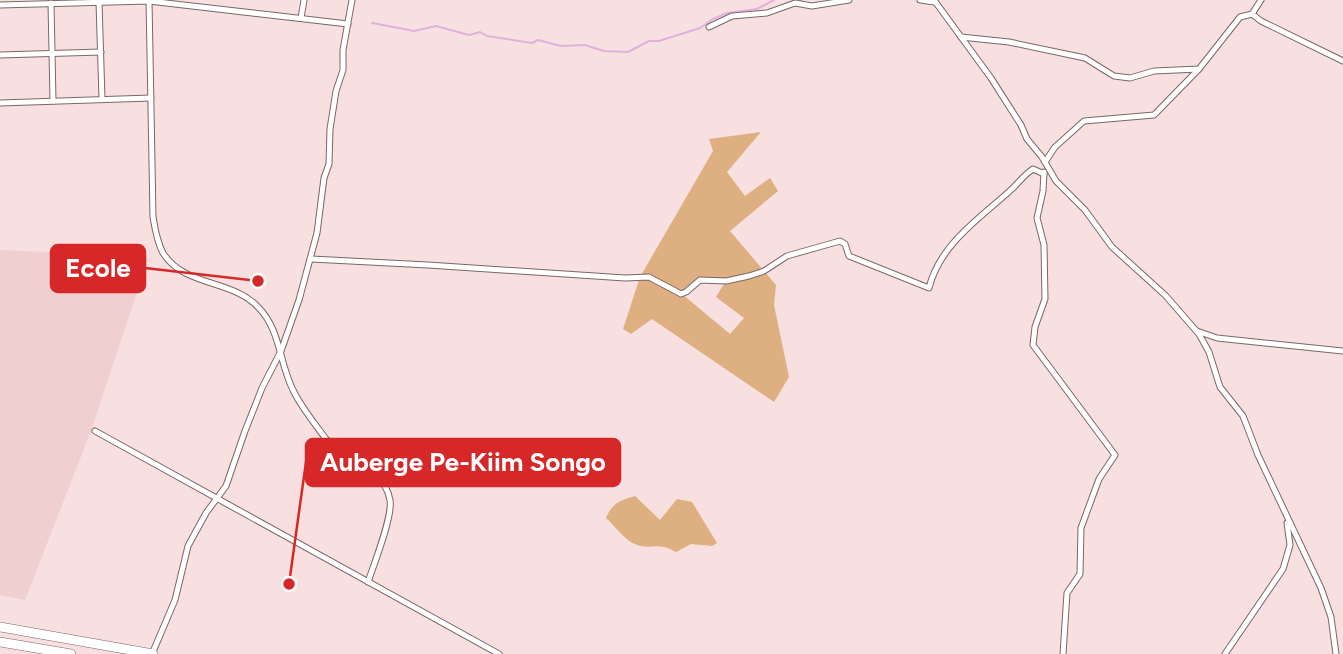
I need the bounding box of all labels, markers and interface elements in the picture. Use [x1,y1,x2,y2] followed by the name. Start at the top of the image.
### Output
[51,245,145,292] callout: Ecole
[65,252,131,284] text: Ecole
[306,439,620,486] callout: Auberge Pe-Kiim Songo
[320,446,606,478] text: Auberge Pe-Kiim Songo

